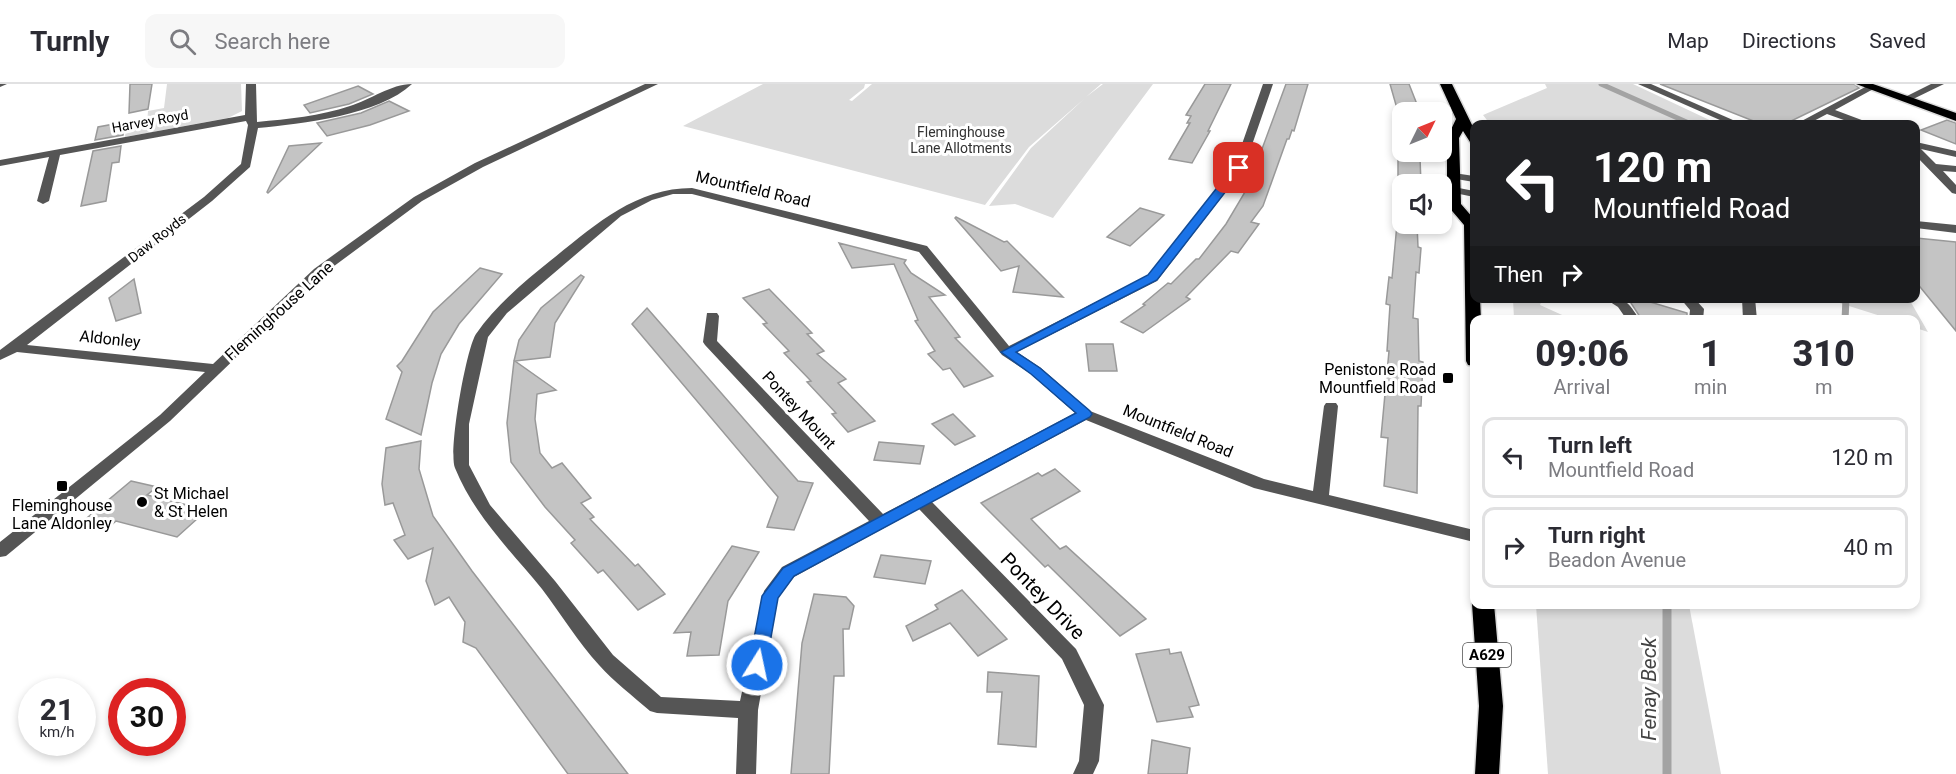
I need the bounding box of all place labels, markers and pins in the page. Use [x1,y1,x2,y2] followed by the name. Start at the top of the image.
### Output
[1213,142,1264,193] pin
[1319,360,1436,397] place label: Penistone Road Mountfield Road
[1441,371,1455,385] marker: Penistone Road Mountfield Road
[55,479,69,493] marker: Fleminghouse Lane Aldonley
[154,484,229,521] place label: St Michael & St Helen
[135,495,149,509] marker: St Michael & St Helen
[12,496,112,533] place label: Fleminghouse Lane Aldonley

